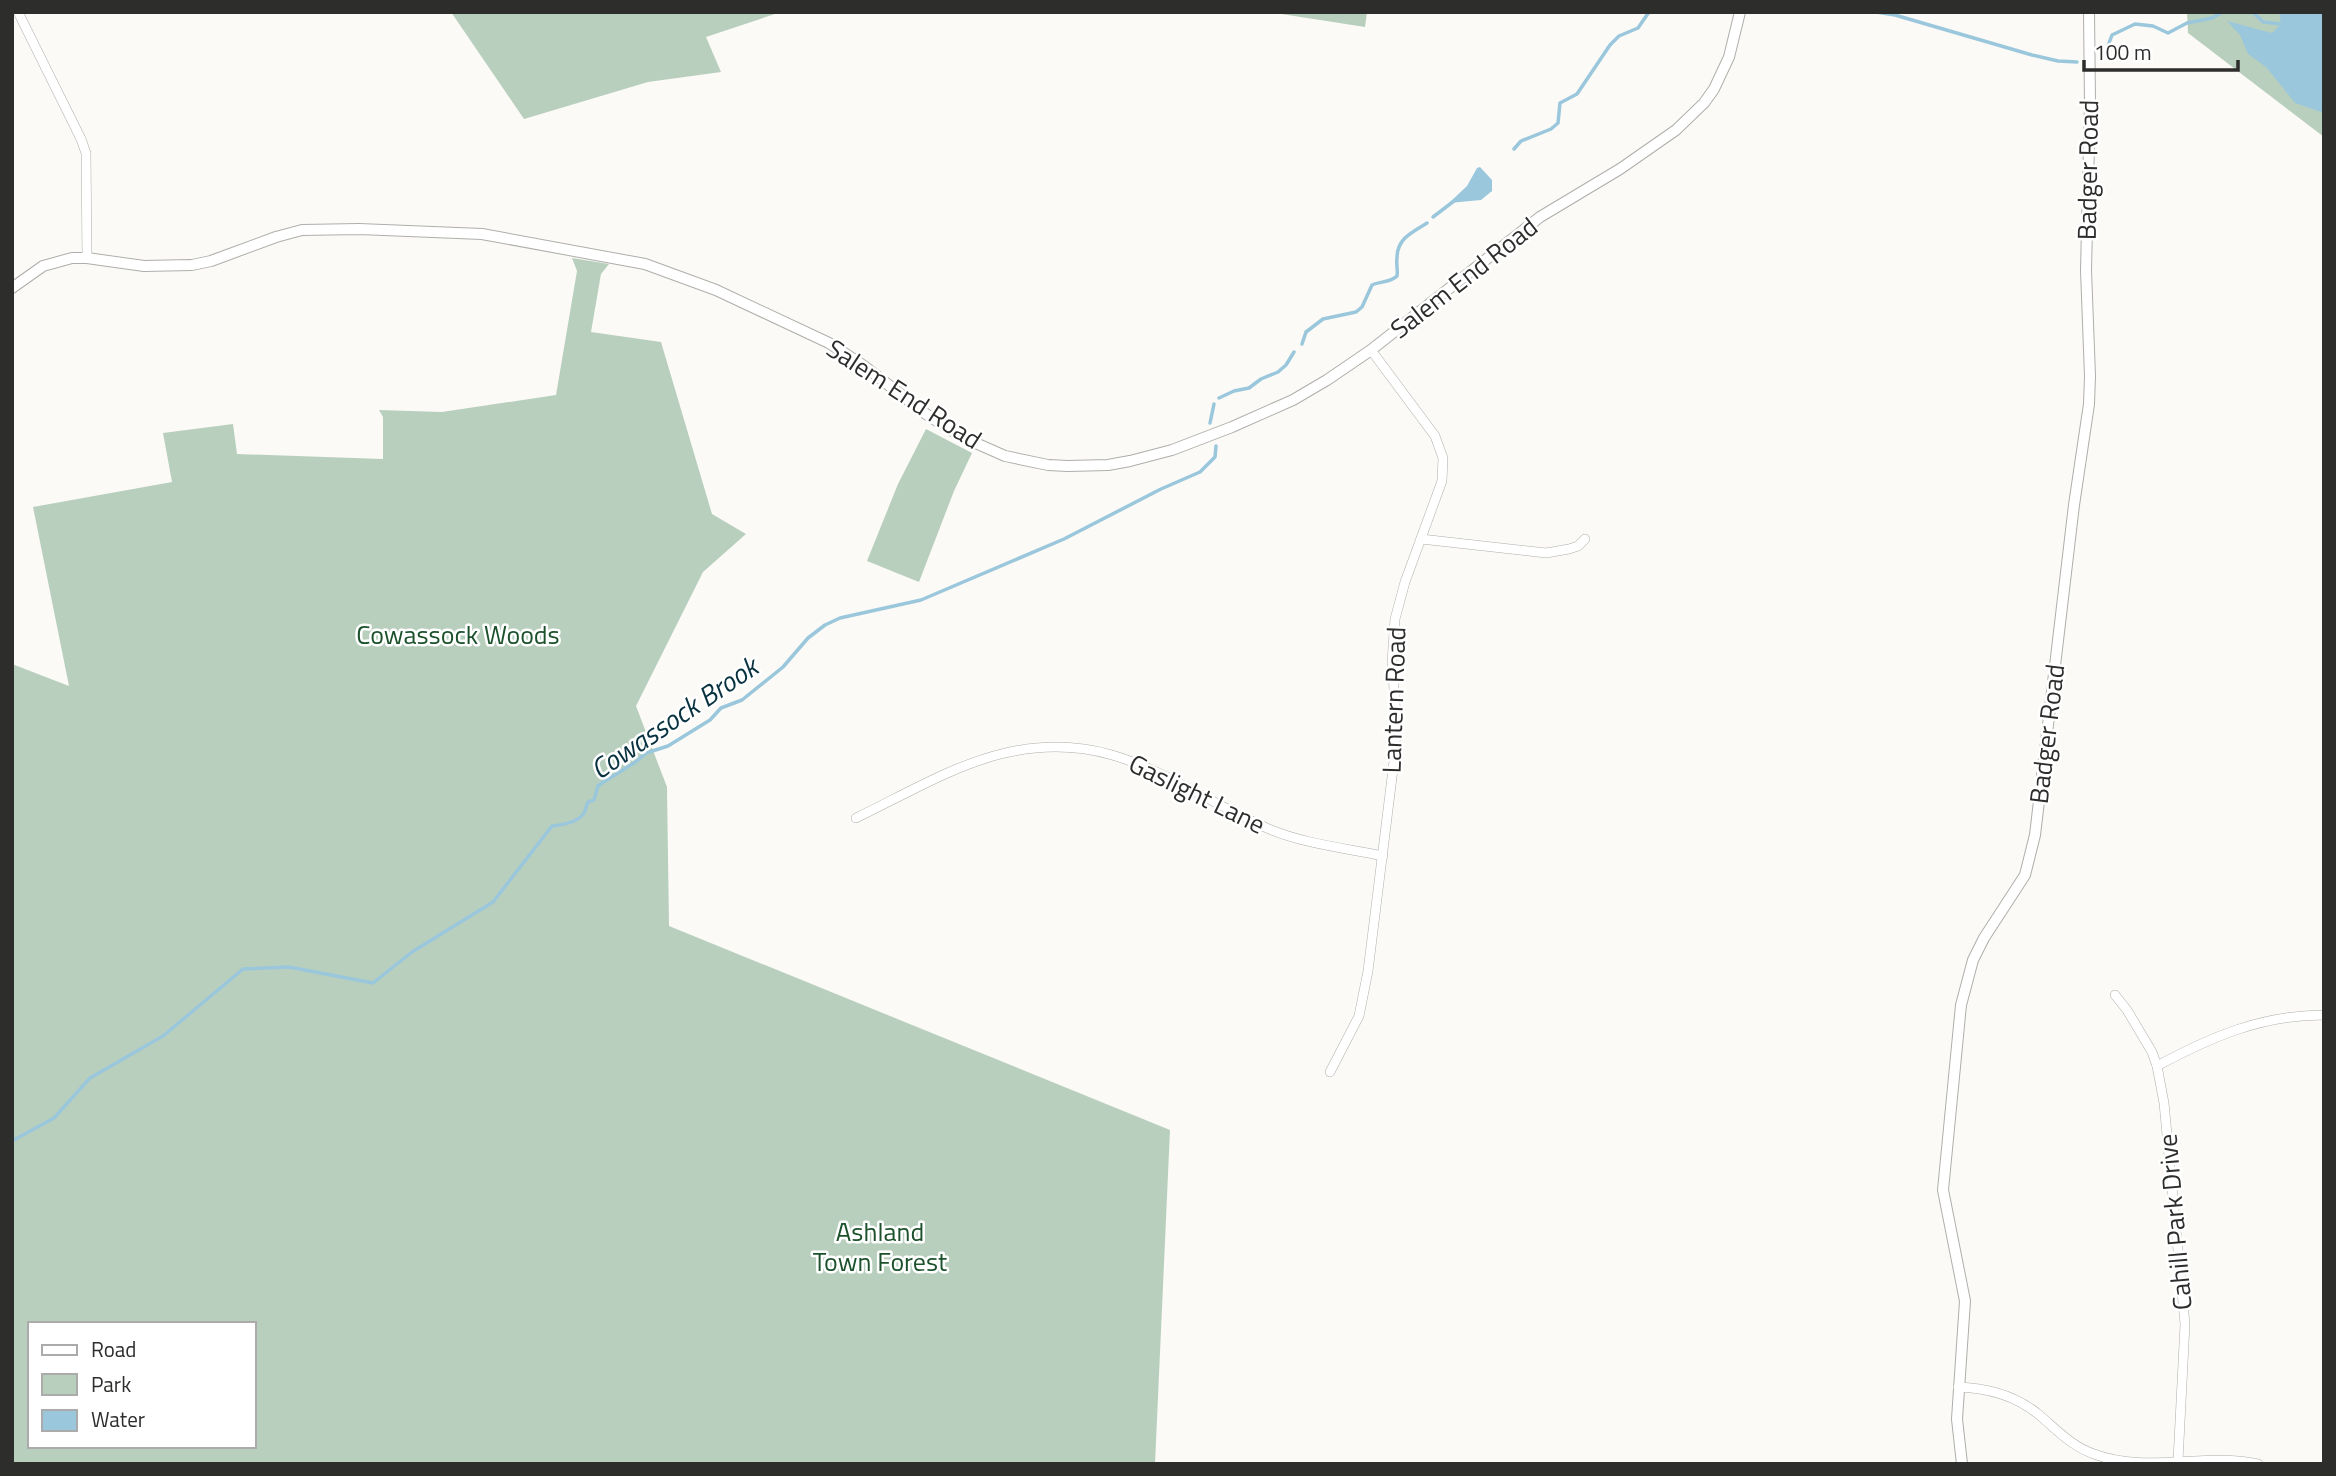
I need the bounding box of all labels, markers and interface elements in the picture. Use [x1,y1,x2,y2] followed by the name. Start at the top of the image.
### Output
[2084,28,2238,72] scale bar
[2094,36,2151,68] text: 100 m
[2067,100,2108,240] street label: Badger Road
[1382,207,1546,348] street label: Salem End Road
[819,329,989,458] street label: Salem End Road
[356,615,560,654] park label: Cowassock Woods
[1371,626,1416,774] street label: Lantern Road
[581,643,769,790] water label: Cowassock Brook
[2019,662,2074,806] street label: Badger Road
[1122,744,1272,843] street label: Gaslight Lane
[2147,1132,2202,1312] street label: Cahill Park Drive
[813,1212,947,1281] park label: Ashland Town Forest
[28,1322,256,1448] legend
[91,1333,136,1365] text: Road
[91,1368,131,1400] text: Park
[91,1403,145,1435] text: Water

